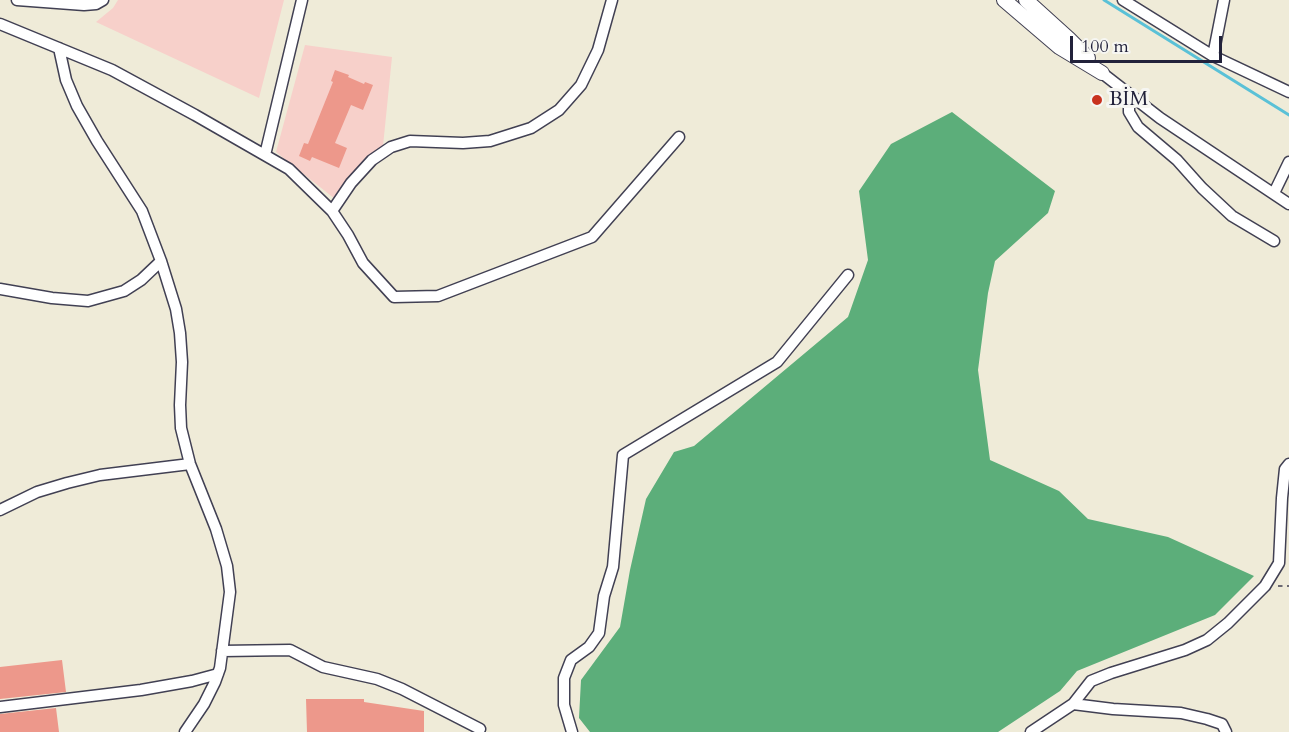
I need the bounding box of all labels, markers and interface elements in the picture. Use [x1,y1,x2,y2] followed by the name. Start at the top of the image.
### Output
[1073,24,1224,62] scale bar
[1081,34,1129,59] text: 100 m
[1109,88,1148,112] place label: BİM
[1090,93,1104,107] marker: BİM

